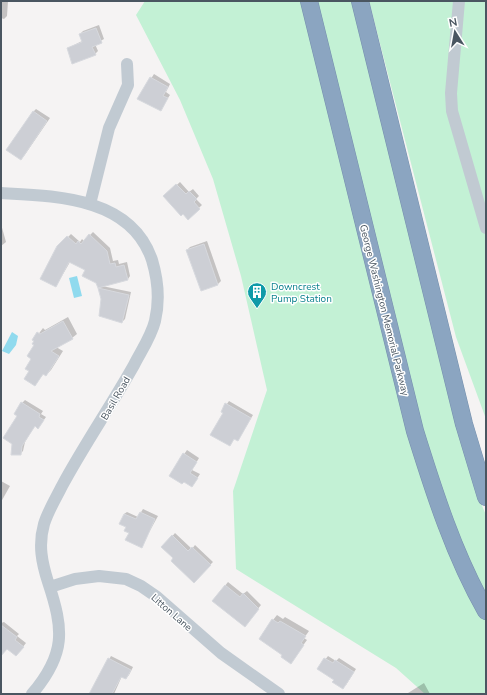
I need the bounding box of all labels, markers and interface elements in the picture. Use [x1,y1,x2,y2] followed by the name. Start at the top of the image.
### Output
[435,12,475,52] north arrow
[448,15,459,31] text: N
[356,223,412,398] street label: George Washington Memorial Parkway
[271,280,332,306] place label: Downcrest Pump Station
[246,281,268,309] building icon: Downcrest Pump Station
[98,374,134,423] street label: Basil Road
[148,591,195,634] street label: Litton Lane

